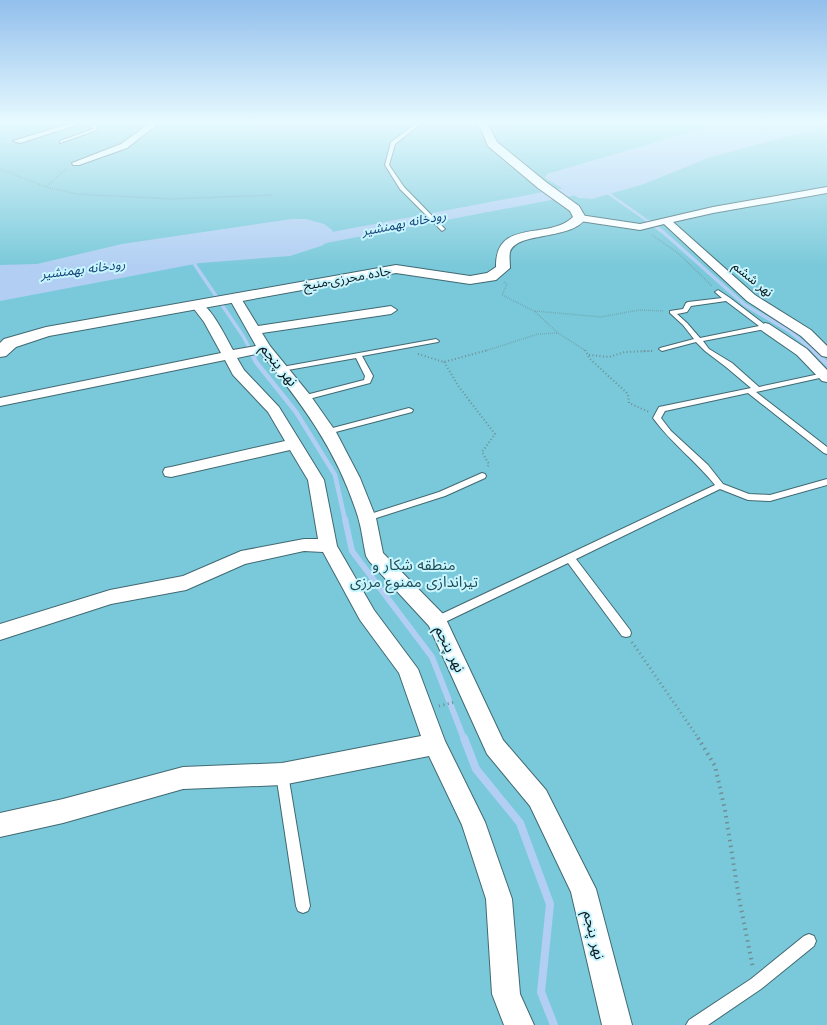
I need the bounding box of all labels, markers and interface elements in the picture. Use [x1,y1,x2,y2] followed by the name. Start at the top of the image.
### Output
[359,206,448,241] water label: رودخانه بهمنشیر
[39,254,127,284] water label: رودخانه بهمنشیر
[728,257,778,302] street label: نهر ششم
[302,261,393,296] street label: جاده محرزی-منیخ
[255,339,303,391] street label: نهر پنجم
[350,554,478,594] park label: منطقه شکار و تیراندازی ممنوع مرزی
[429,622,471,676] street label: نهر پنجم
[577,908,611,962] street label: نهر پنجم

